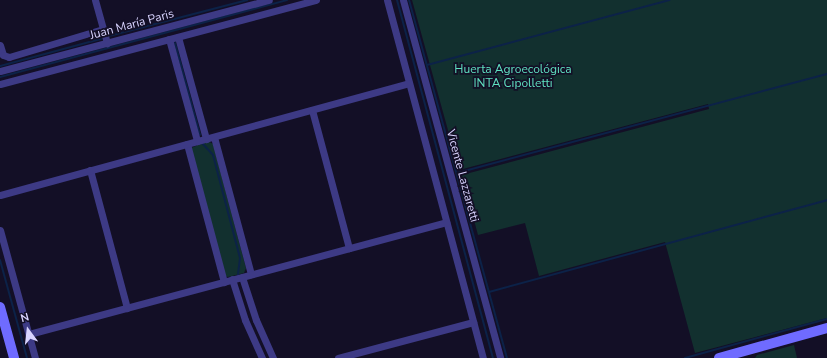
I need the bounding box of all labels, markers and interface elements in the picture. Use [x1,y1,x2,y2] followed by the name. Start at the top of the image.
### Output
[88,7,176,43] street label: Juan María Paris
[454,63,572,91] park label: Huerta Agroecológica INTA Cipolletti
[443,128,481,224] street label: Vicente Lazzaretti
[8,310,48,350] north arrow
[19,310,31,326] text: N

